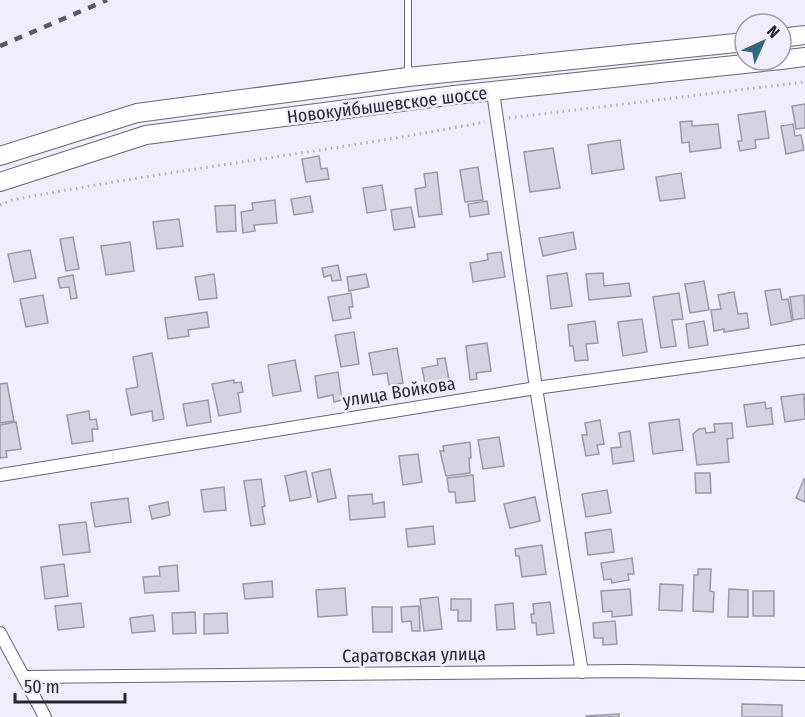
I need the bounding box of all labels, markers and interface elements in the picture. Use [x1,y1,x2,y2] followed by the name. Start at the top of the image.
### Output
[733,12,793,72] north arrow
[763,22,783,42] text: N
[286,82,488,128] street label: Новокуйбышевское шоссе
[341,372,457,412] street label: улица Войкова
[342,643,486,667] street label: Саратовская улица
[15,666,124,704] scale bar
[24,676,60,698] text: 50 m

